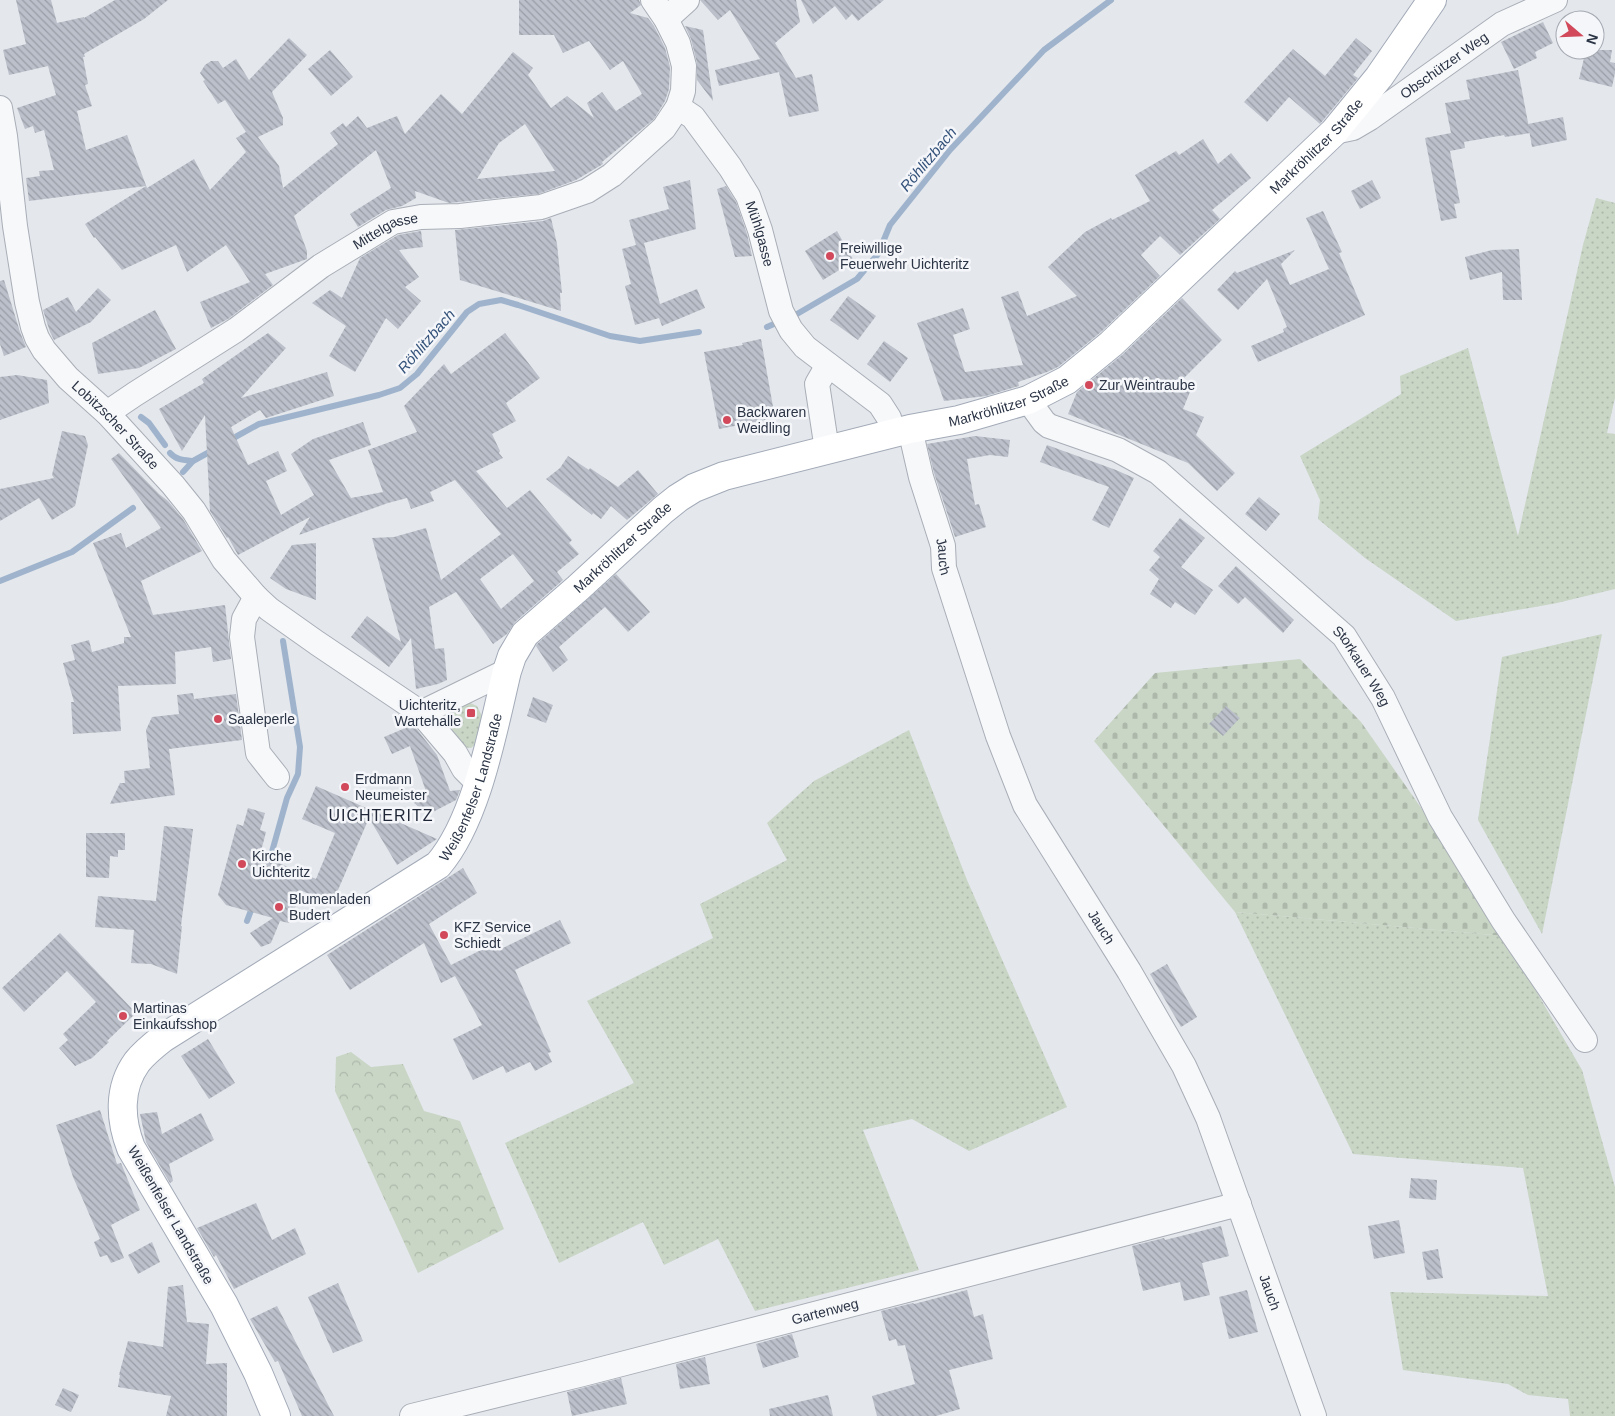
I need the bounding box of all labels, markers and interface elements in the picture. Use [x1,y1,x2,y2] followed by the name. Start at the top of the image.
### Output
[1555,10,1605,60] north arrow
[1397,29,1491,102] street label: Obschützer Weg
[1583,32,1602,47] text: N
[1266,95,1366,197] street label: Markröhlitzer Straße
[896,124,960,194] water label: Röhlitzbach
[742,199,777,268] street label: Mühlgasse
[350,210,419,253] street label: Mittelgasse
[840,240,969,272] place label: Freiwillige Feuerwehr Uichteritz
[824,250,836,262] marker: Freiwillige Feuerwehr Uichteritz
[394,306,458,376] water label: Röhlitzbach
[947,372,1071,430] street label: Markröhlitzer Straße
[69,377,163,473] street label: Lobitzscher Straße
[1099,377,1195,393] place label: Zur Weintraube
[1083,379,1095,391] marker: Zur Weintraube
[737,404,806,436] place label: Backwaren Weidling
[721,414,733,426] marker: Backwaren Weidling
[570,498,675,596] street label: Markröhlitzer Straße
[933,536,954,577] street label: Jauch
[1330,622,1394,709] street label: Storkauer Weg
[395,697,461,729] place label: Uichteritz, Wartehalle
[465,707,477,719] marker: Uichteritz, Wartehalle
[228,711,295,727] place label: Saaleperle
[436,711,505,864] street label: Weißenfelser Landstraße
[212,713,224,725] marker: Saaleperle
[355,771,427,803] place label: Erdmann Neumeister
[339,781,351,793] marker: Erdmann Neumeister
[328,807,434,824] district label: UICHTERITZ
[252,848,310,880] place label: Kirche Uichteritz
[236,858,248,870] marker: Kirche Uichteritz
[289,891,371,923] place label: Blumenladen Budert
[273,901,285,913] marker: Blumenladen Budert
[1085,907,1118,947] street label: Jauch
[454,919,531,951] place label: KFZ Service Schiedt
[438,929,450,941] marker: KFZ Service Schiedt
[133,1000,217,1032] place label: Martinas Einkaufsshop
[117,1010,129,1022] marker: Martinas Einkaufsshop
[125,1143,217,1287] street label: Weißenfelser Landstraße
[1256,1272,1284,1312] street label: Jauch
[790,1295,860,1328] street label: Gartenweg

